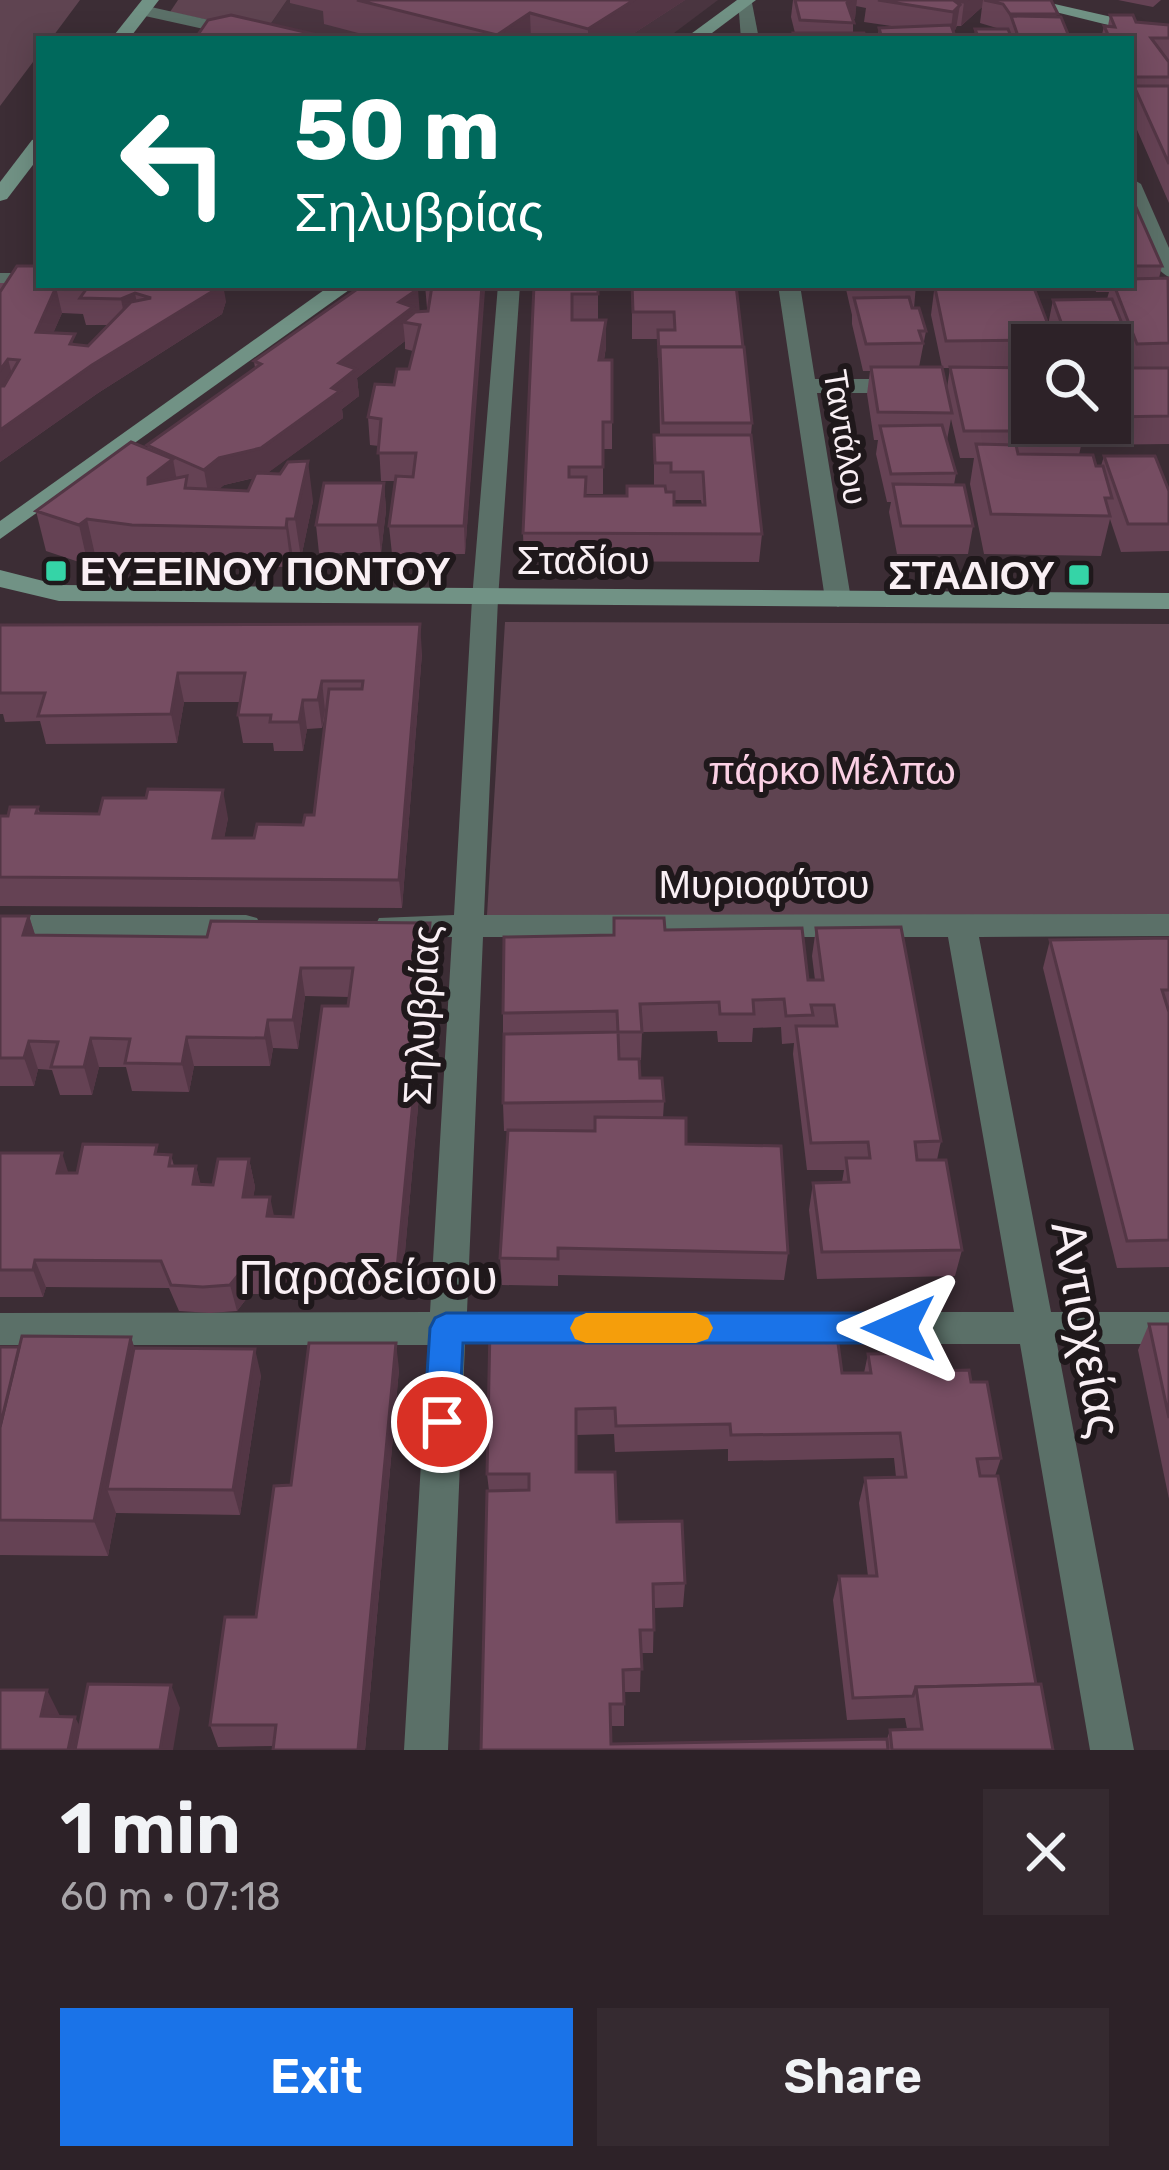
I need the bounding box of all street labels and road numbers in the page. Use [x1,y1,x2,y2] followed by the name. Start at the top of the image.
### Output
[816,367,875,507] street label: Ταντάλου
[516,538,650,584] street label: Σταδίου
[659,862,869,908] street label: Μυριοφύτου
[394,924,450,1106] street label: Σηλυβρίας
[1039,1217,1134,1442] street label: Αντιοχείας
[239,1249,497,1306] street label: Παραδείσου

